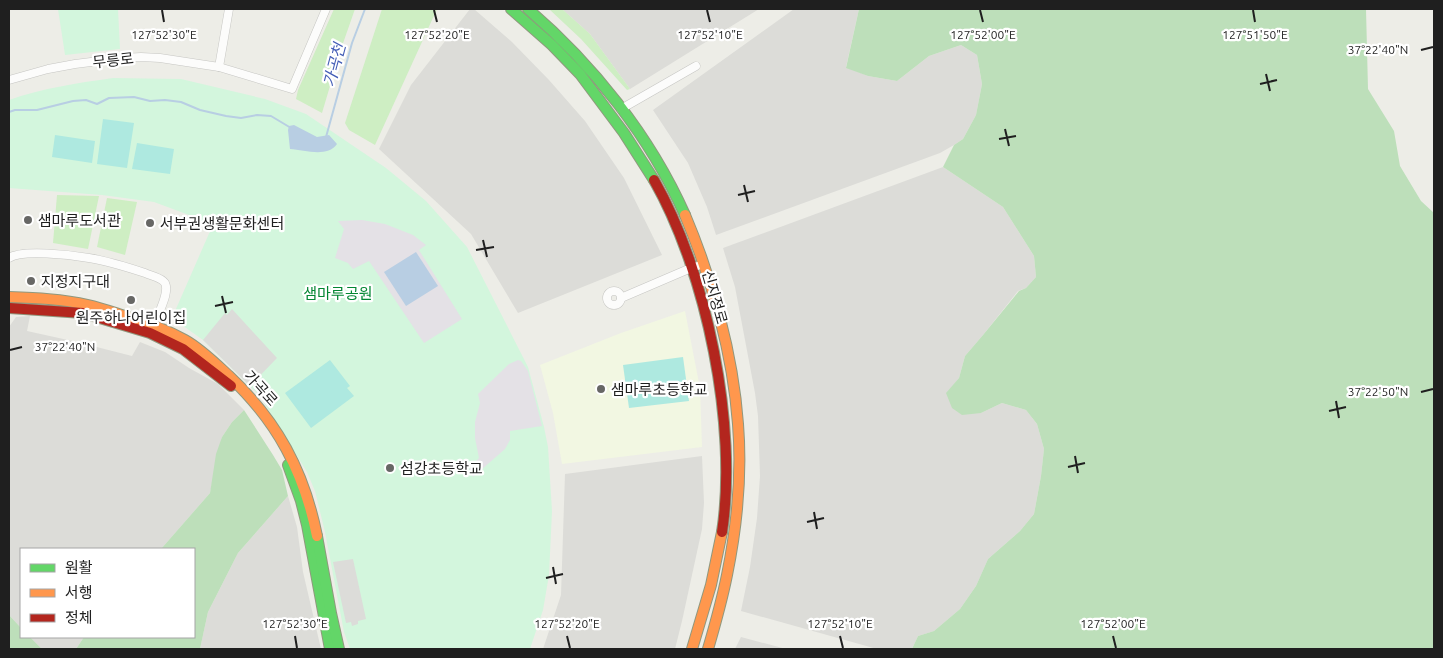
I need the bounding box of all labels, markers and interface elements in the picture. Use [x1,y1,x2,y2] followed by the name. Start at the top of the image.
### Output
[131,28,197,41] text: 127°52'30"E
[404,28,470,41] text: 127°52'20"E
[677,28,743,41] text: 127°52'10"E
[950,28,1016,41] text: 127°52'00"E
[1222,28,1288,41] text: 127°51'50"E
[320,39,349,89] water label: 가곡천
[1348,43,1408,56] text: 37°22'40"N
[92,49,134,71] street label: 무릉로
[38,212,121,229] place label: 샘마루도서관
[22,214,34,226] marker: 샘마루도서관
[160,215,284,232] place label: 서부권생활문화센터
[144,217,156,229] marker: 서부권생활문화센터
[699,268,731,326] street label: 신지정로
[41,273,110,290] place label: 지정지구대
[25,275,37,287] marker: 지정지구대
[303,285,373,302] park label: 샘마루공원
[125,294,137,306] marker: 원주하나어린이집
[76,309,186,326] place label: 원주하나어린이집
[35,340,95,353] text: 37°22'40"N
[241,367,281,409] street label: 가곡로
[611,381,708,398] place label: 샘마루초등학교
[595,383,607,395] marker: 샘마루초등학교
[1348,385,1408,398] text: 37°22'50"N
[400,460,483,477] place label: 섬강초등학교
[384,462,396,474] marker: 섬강초등학교
[20,548,195,638] legend
[65,559,93,576] text: 원활
[65,584,93,601] text: 서행
[65,609,93,626] text: 정체
[262,617,328,630] text: 127°52'30"E
[534,617,600,630] text: 127°52'20"E
[807,617,873,630] text: 127°52'10"E
[1080,617,1146,630] text: 127°52'00"E

